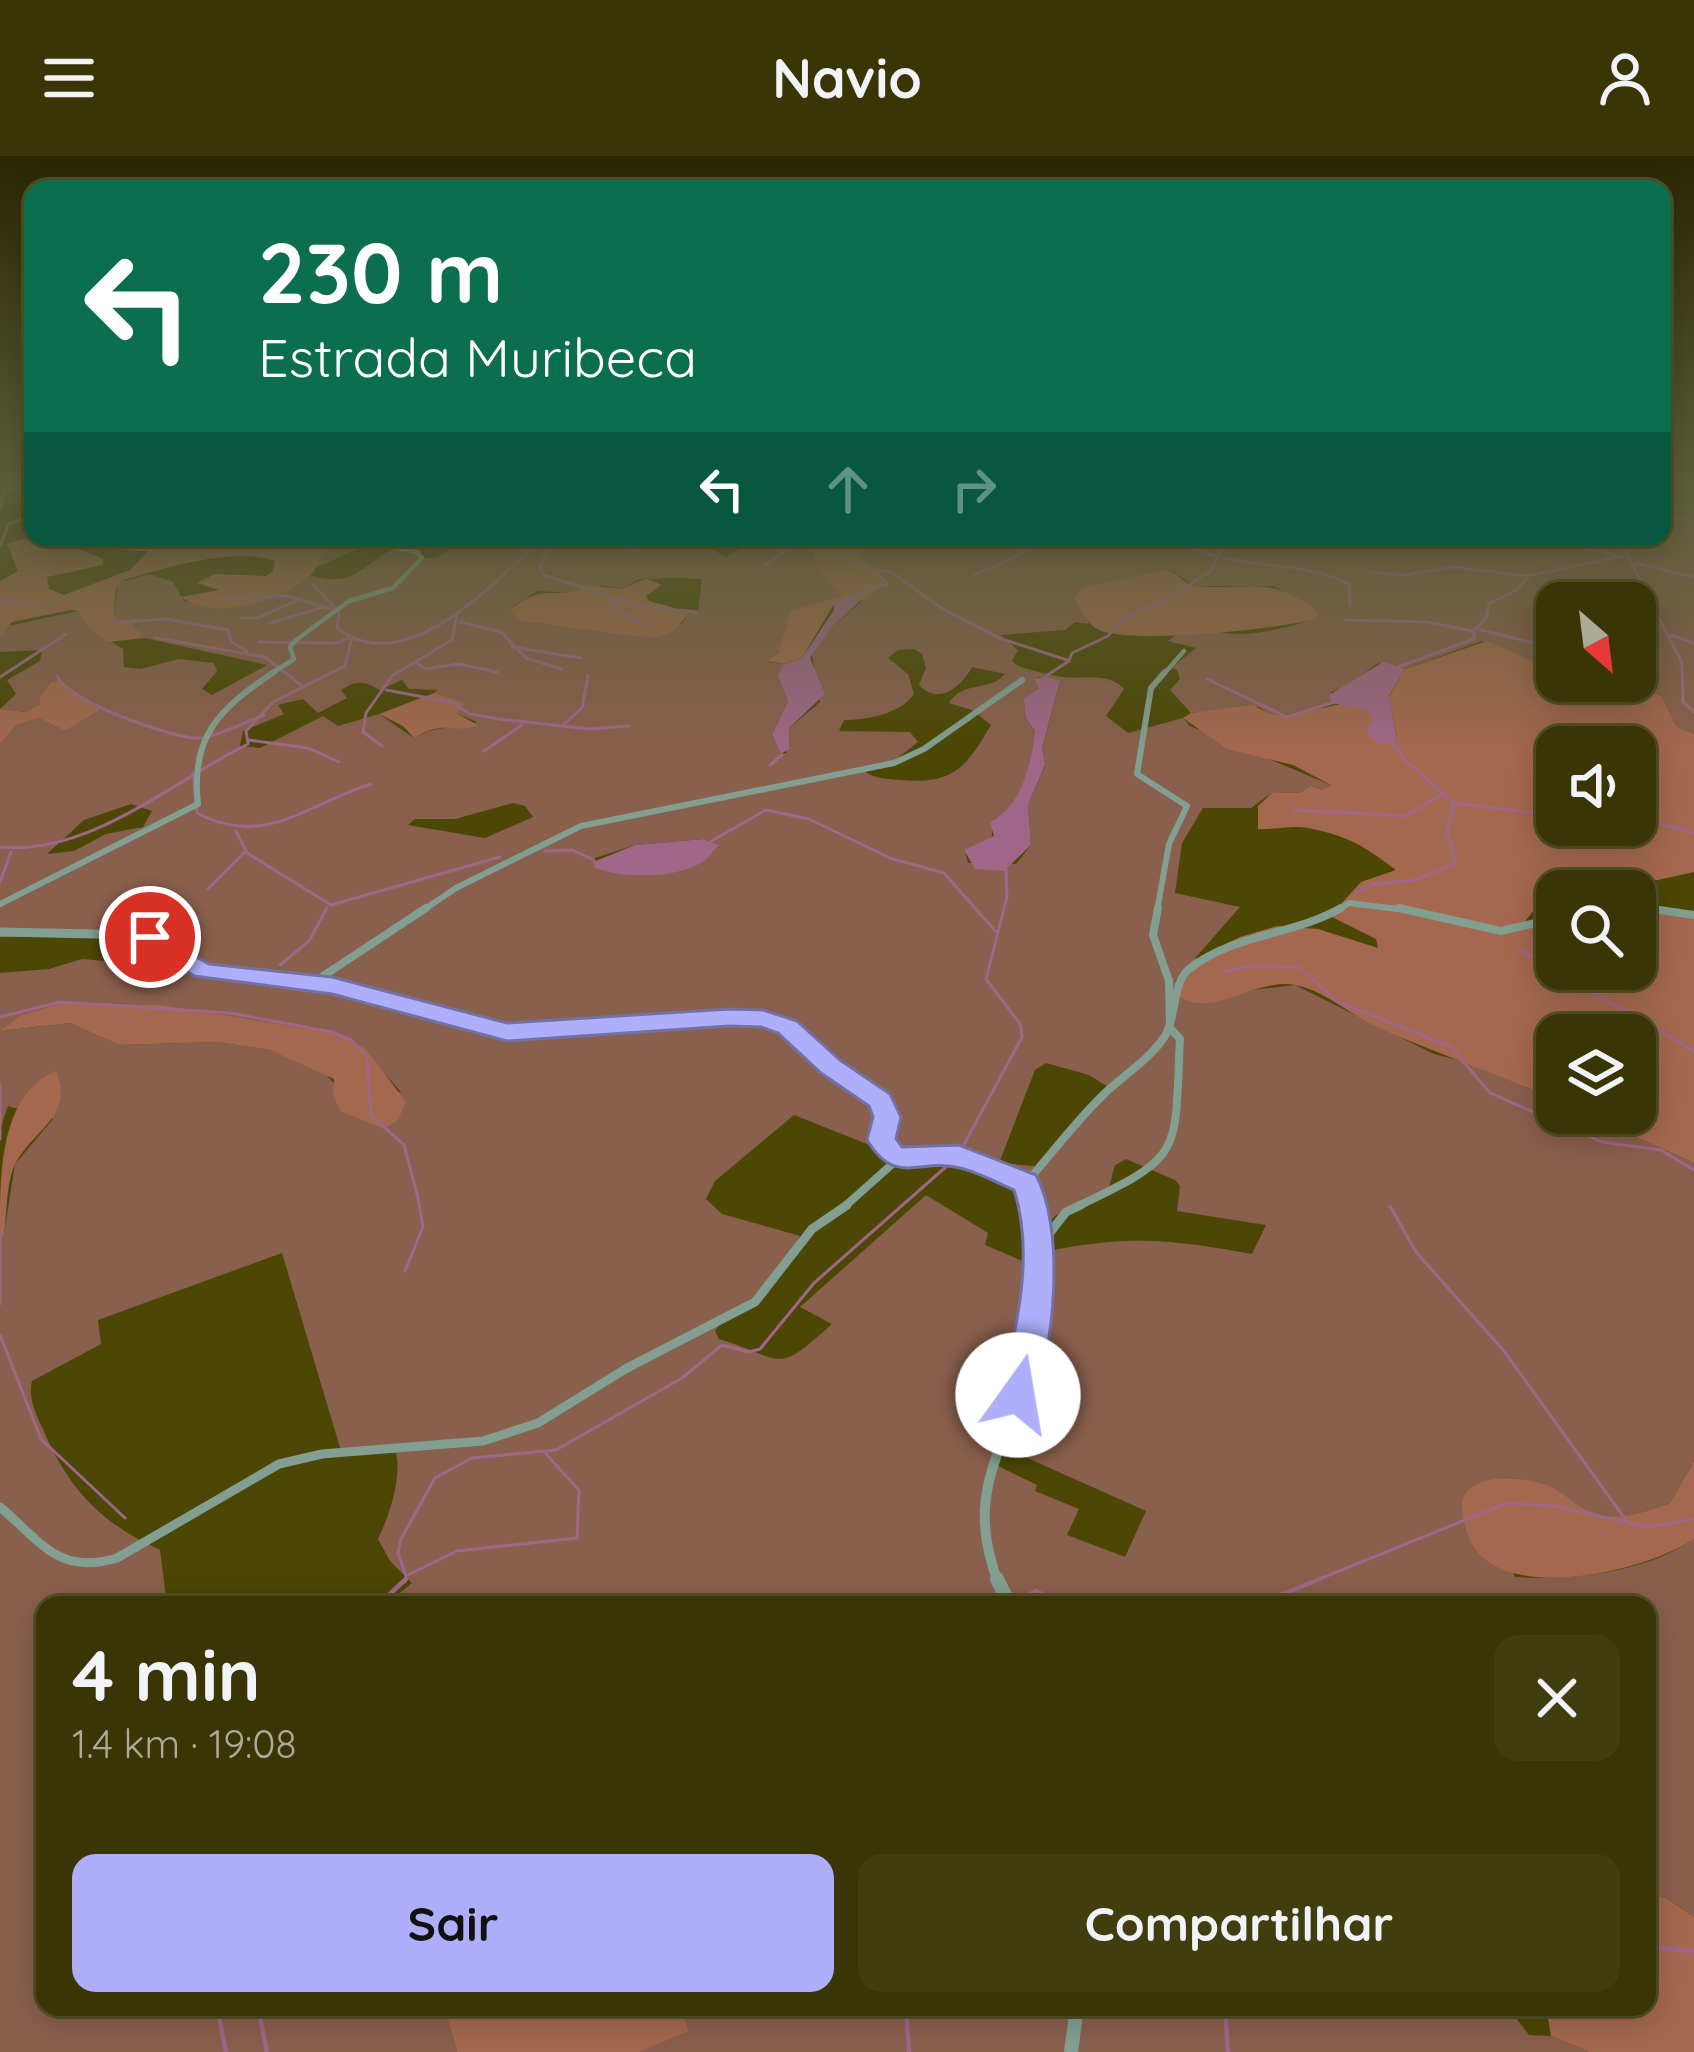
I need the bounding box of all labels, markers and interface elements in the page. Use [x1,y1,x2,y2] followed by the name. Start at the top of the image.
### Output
[772,44,922,112] text: Navio
[36,45,102,111] icon: menu
[1592,45,1658,111] icon: person
[258,219,503,324] text: 230 m
[60,228,216,384] icon: left
[258,323,697,391] text: Estrada Muribeca
[689,456,755,522] icon: left
[815,456,881,522] icon: ahead
[941,456,1007,522] icon: right
[1536,582,1656,702] north arrow
[1536,582,1656,1134] map controls
[1536,726,1656,846] button: sound
[1536,870,1656,990] button: search
[99,886,201,988] pin
[117,904,183,970] icon: arrive
[1536,1014,1656,1134] button: layers
[955,1332,1081,1458] position arrow
[72,1629,261,1719] text: 4 min
[1494,1635,1620,1761] button: close
[72,1719,297,1768] text: 1.4 km · 19:08
[72,1854,834,1992] button: Sair
[858,1854,1620,1992] button: Compartilhar

